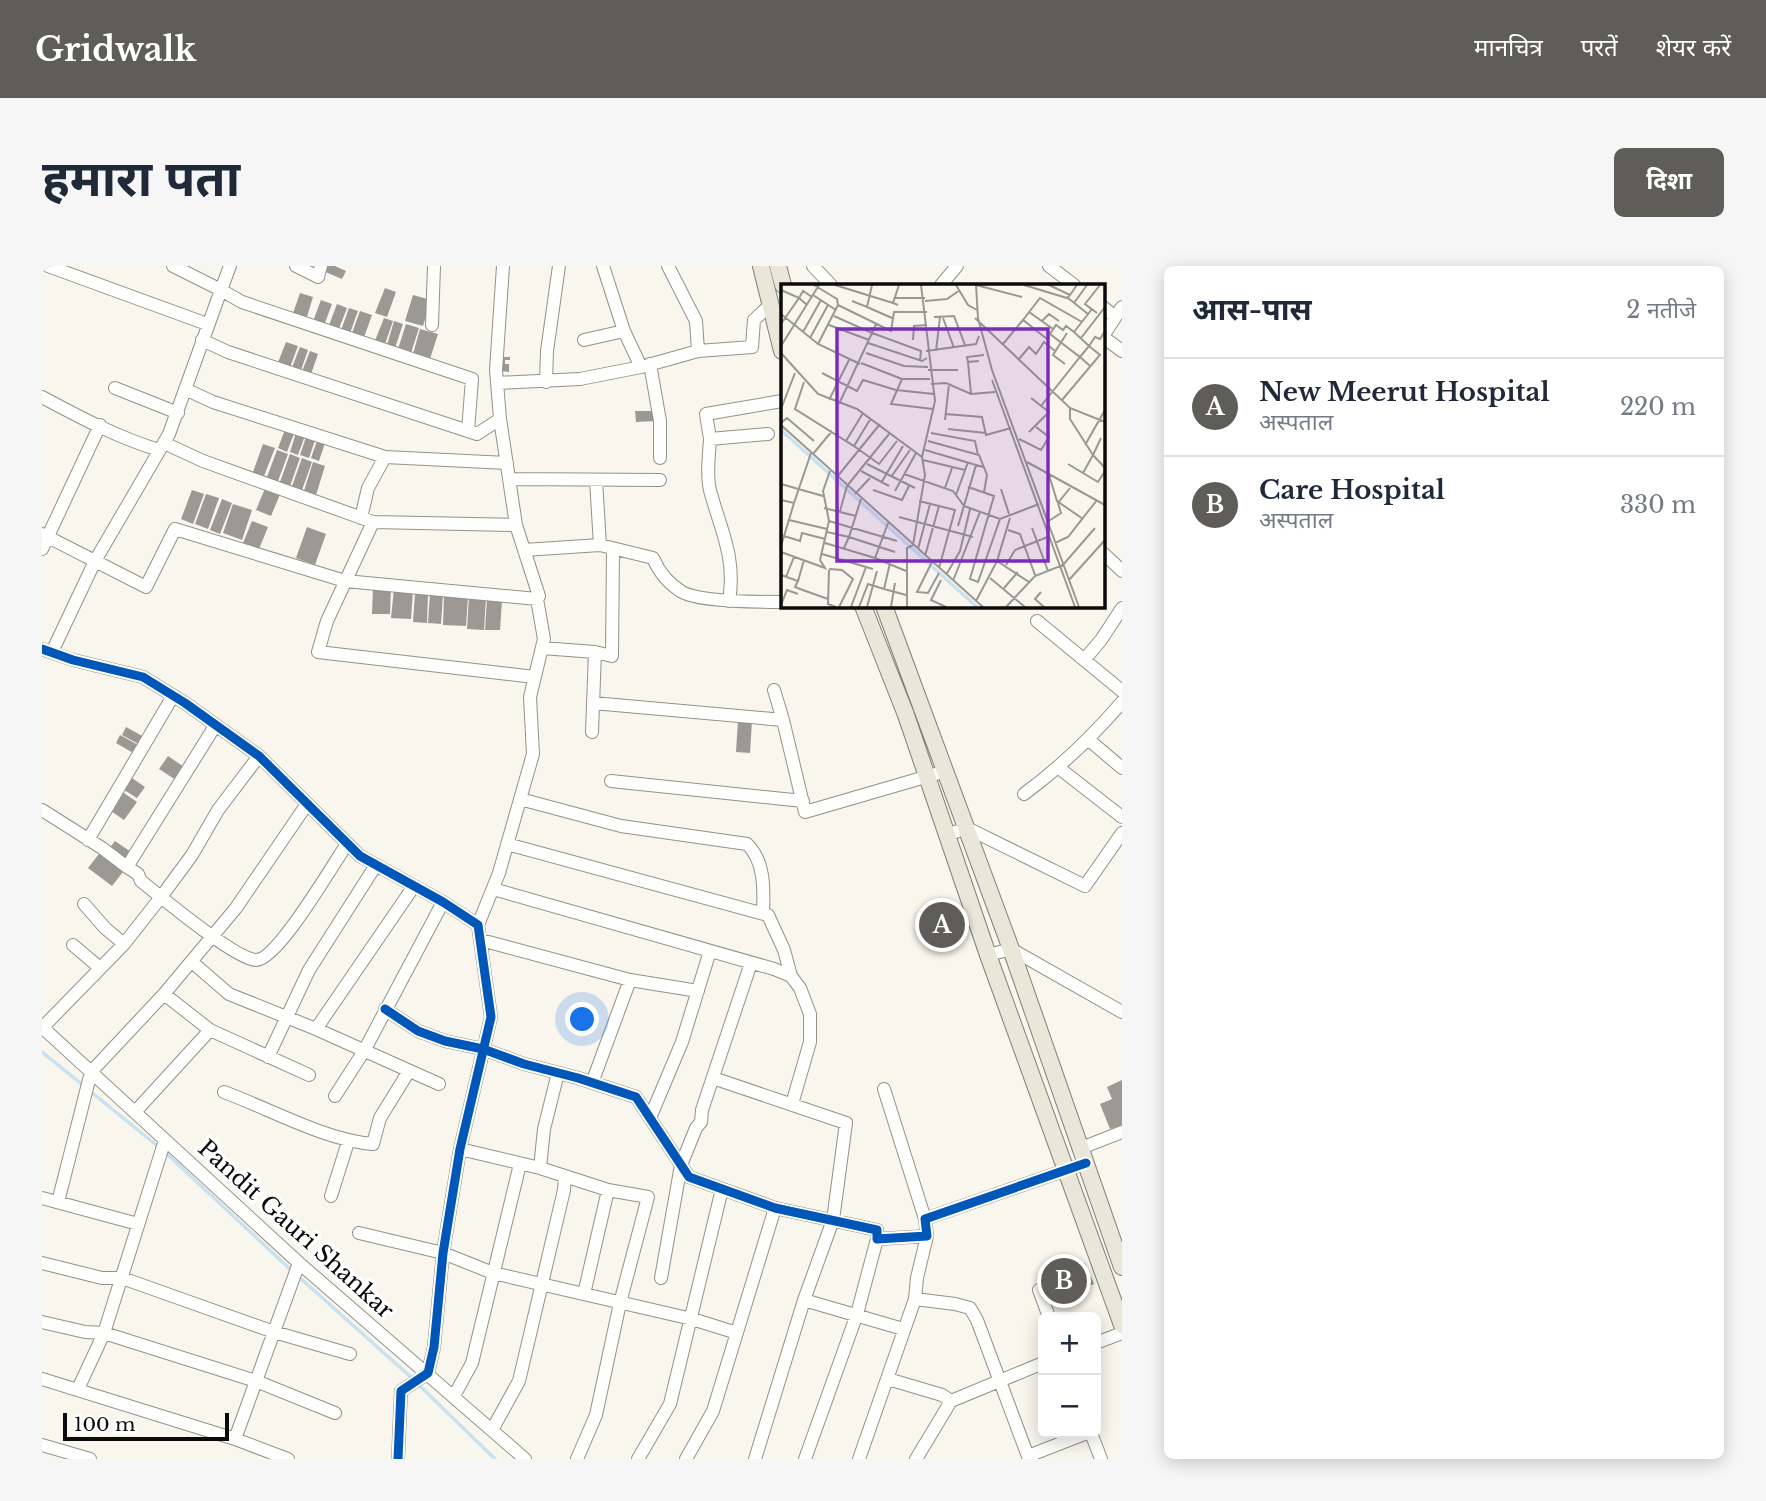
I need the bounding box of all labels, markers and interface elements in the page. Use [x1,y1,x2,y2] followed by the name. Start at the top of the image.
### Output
[35,29,196,70] text: Gridwalk
[1474,33,1543,62] text: मानचित्र
[1581,33,1618,62] text: परतें
[1656,33,1731,62] text: शेयर करें
[42,148,240,209] text: हमारा पता
[1614,148,1724,217] button: दिशा
[781,284,1104,607] inset map
[1192,291,1312,328] text: आस-पास
[1626,296,1696,324] text: 2 नतीजे
[1259,376,1550,408] text: New Meerut Hospital
[1206,393,1224,421] text: A
[1620,393,1696,421] text: 220 m
[1259,408,1333,436] text: अस्पताल
[1259,474,1445,506] text: Care Hospital
[1206,491,1224,519] text: B
[1620,491,1696,519] text: 330 m
[1259,506,1333,534] text: अस्पताल
[919,899,965,951] pin: A
[565,1002,599,1036] your location
[192,1134,400,1324] street label: Pandit Gauri Shankar
[1041,1255,1087,1307] pin: B
[1038,1312,1101,1438] map controls
[1038,1312,1101,1375] button: +
[1038,1375,1101,1438] button: −
[63,1410,229,1442] scale bar
[74,1413,135,1436] text: 100 m

